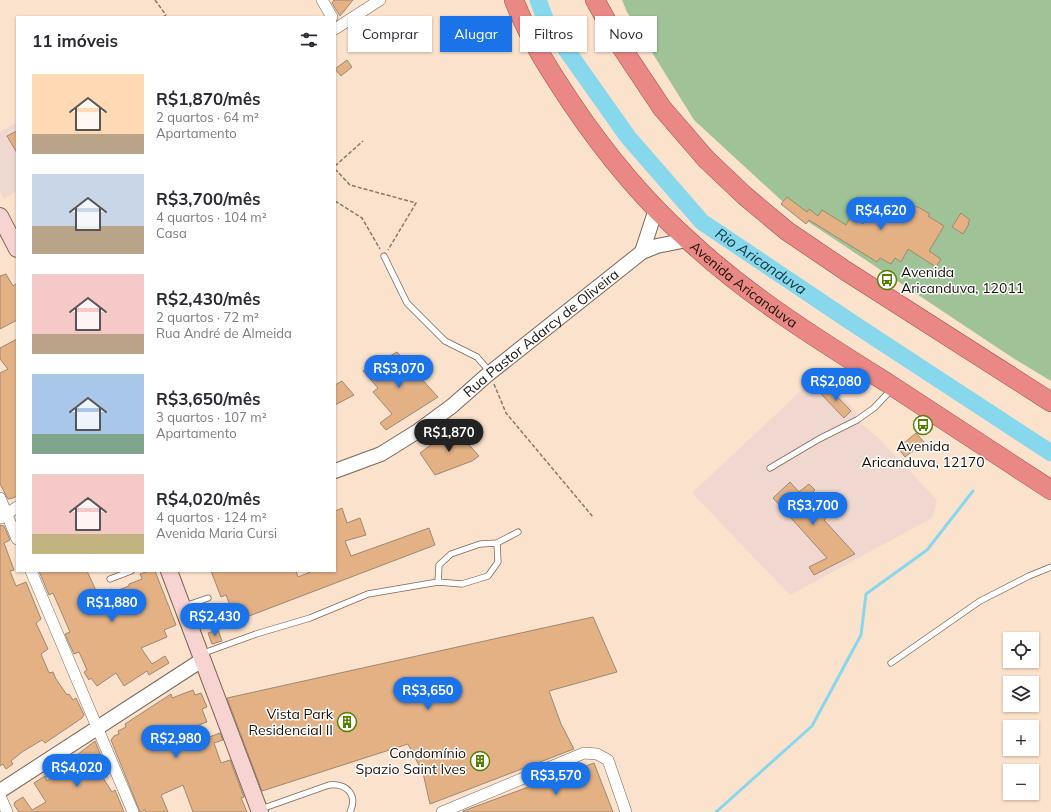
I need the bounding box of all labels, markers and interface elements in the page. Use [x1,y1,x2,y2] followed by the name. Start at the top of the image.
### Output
[348,16,432,52] chip: Comprar
[440,16,512,52] chip: Alugar
[520,16,587,52] chip: Filtros
[595,16,657,52] chip: Novo
[298,29,320,51] icon: filters
[32,30,118,51] text: 11 imóveis
[156,88,261,109] text: R$1,870/mês
[64,90,112,138] icon: home
[156,109,259,125] text: 2 quartos · 64 m²
[156,125,237,141] text: Apartamento
[156,188,261,209] text: R$3,700/mês
[64,190,112,238] icon: home
[844,197,918,231] pin: R$4,620
[855,202,907,218] text: R$4,620
[156,209,267,225] text: 4 quartos · 104 m²
[712,224,810,299] water label: Rio Aricanduva
[156,225,187,241] text: Casa
[686,237,801,332] street label: Avenida Aricanduva
[901,263,1024,297] place label: Avenida Aricanduva, 12011
[459,265,622,401] street label: Rua Pastor Adarcy de Oliveira
[876,269,898,291] bus stop icon: Avenida Aricanduva, 12011
[156,288,261,309] text: R$2,430/mês
[64,290,112,338] icon: home
[156,309,259,325] text: 2 quartos · 72 m²
[156,325,292,341] text: Rua André de Almeida
[362,355,436,389] pin: R$3,070
[373,360,425,376] text: R$3,070
[799,368,873,402] pin: R$2,080
[810,373,862,389] text: R$2,080
[156,388,261,409] text: R$3,650/mês
[64,390,112,438] icon: home
[156,409,267,425] text: 3 quartos · 107 m²
[912,414,934,436] bus stop icon: Avenida Aricanduva, 12170
[412,419,486,453] pin: R$1,870
[423,424,475,440] text: R$1,870
[156,425,237,441] text: Apartamento
[861,437,985,471] place label: Avenida Aricanduva, 12170
[156,488,261,509] text: R$4,020/mês
[64,490,112,538] icon: home
[776,492,850,526] pin: R$3,700
[787,497,839,513] text: R$3,700
[156,509,267,525] text: 4 quartos · 124 m²
[156,525,277,541] text: Avenida Maria Cursi
[75,589,149,623] pin: R$1,880
[86,594,138,610] text: R$1,880
[178,603,252,637] pin: R$2,430
[189,608,241,624] text: R$2,430
[1003,632,1039,800] map controls
[1003,632,1039,668] button: locate
[1003,676,1039,712] button: layers
[391,677,465,711] pin: R$3,650
[402,682,454,698] text: R$3,650
[248,705,334,739] place label: Vista Park Residencial II
[336,711,358,733] building icon: Vista Park Residencial II
[1003,720,1039,756] button: +
[139,725,213,759] pin: R$2,980
[150,730,202,746] text: R$2,980
[356,744,466,778] place label: Condomínio Spazio Saint Ives
[469,750,491,772] building icon: Condomínio Spazio Saint Ives
[40,754,114,788] pin: R$4,020
[51,759,103,775] text: R$4,020
[519,762,593,796] pin: R$3,570
[1003,764,1039,800] button: −
[530,767,582,783] text: R$3,570

